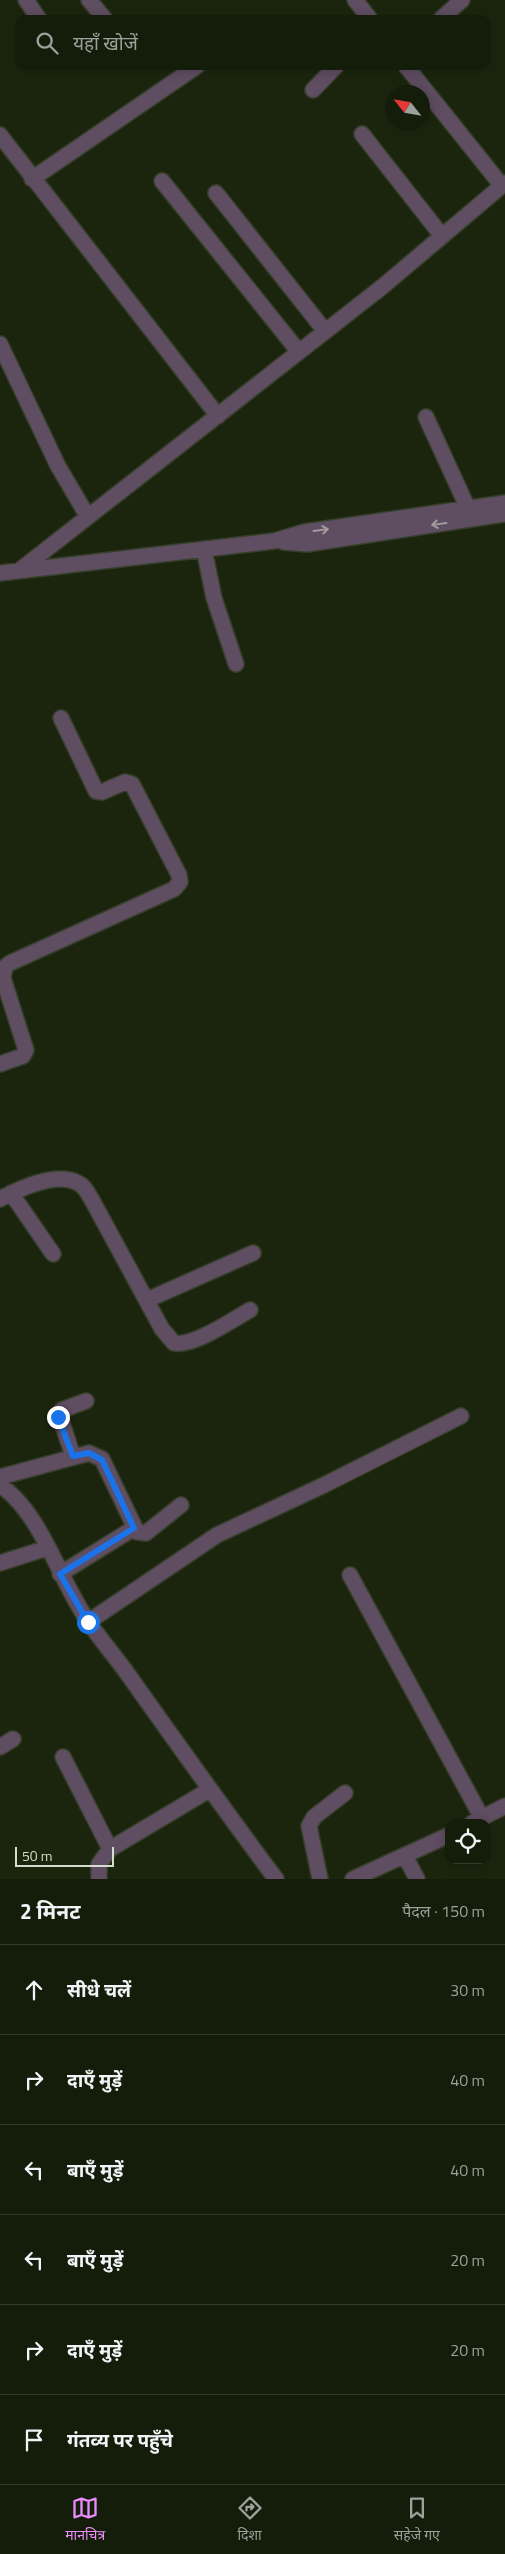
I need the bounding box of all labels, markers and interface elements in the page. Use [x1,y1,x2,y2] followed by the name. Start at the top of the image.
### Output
[15,15,490,70] search box
[73,28,138,57] text: यहाँ खोजें
[33,29,61,57] icon: search
[385,85,430,130] north arrow
[432,519,448,529] one-way arrow
[313,524,329,534] one-way arrow
[47,1406,70,1429] route end
[77,1611,100,1634] route start
[445,1819,490,1864] map controls
[445,1819,490,1864] button: locate
[15,1844,114,1867] scale bar
[22,1845,52,1866] text: 50 m
[20,1895,80,1927] text: 2 मिनट
[402,1899,485,1923] text: पैदल · 150 m
[67,1975,131,2004] text: सीधे चलें
[20,1976,48,2004] icon: ahead
[450,1978,485,2002] text: 30 m
[67,2065,122,2094] text: दाएँ मुड़ें
[20,2066,48,2094] icon: right
[450,2068,485,2092] text: 40 m
[67,2155,123,2184] text: बाएँ मुड़ें
[20,2156,48,2184] icon: left
[450,2158,485,2182] text: 40 m
[67,2245,123,2274] text: बाएँ मुड़ें
[20,2246,48,2274] icon: left
[450,2248,485,2272] text: 20 m
[67,2335,122,2364] text: दाएँ मुड़ें
[20,2336,48,2364] icon: right
[450,2338,485,2362] text: 20 m
[67,2425,173,2454] text: गंतव्य पर पहुँचे
[20,2426,48,2454] icon: arrive
[65,2494,105,2546] tab: मानचित्र
[236,2494,264,2546] tab: दिशा
[394,2494,440,2546] tab: सहेजे गए

